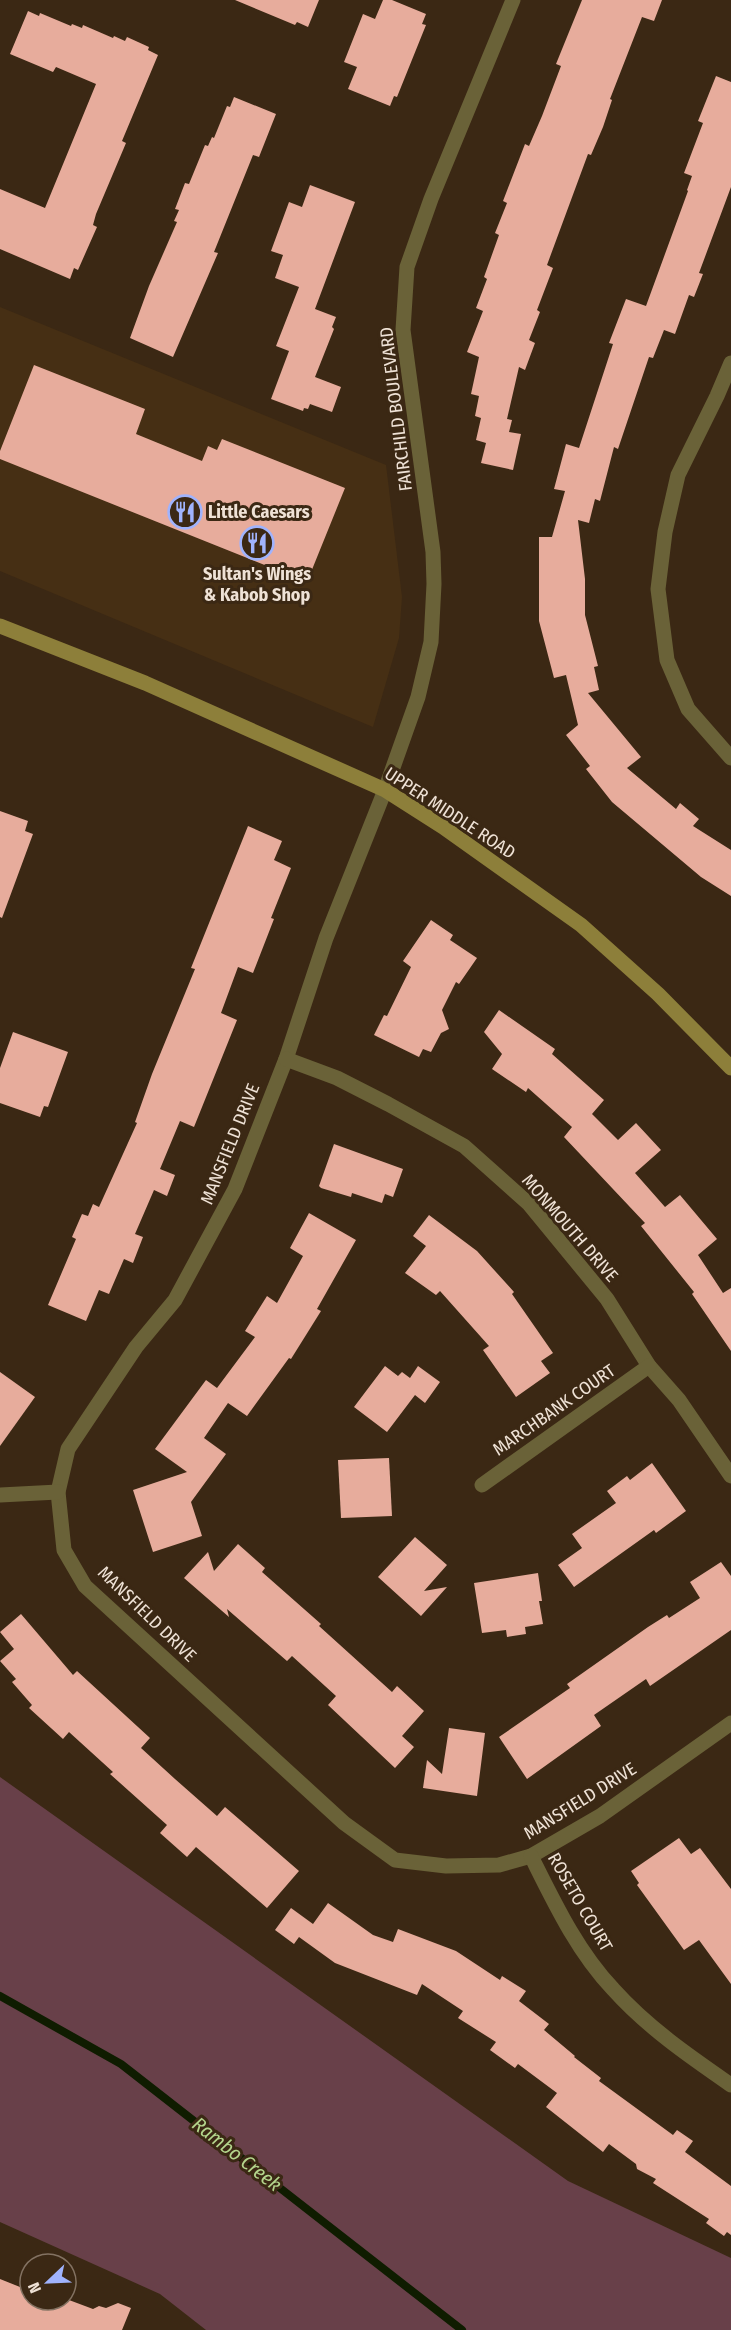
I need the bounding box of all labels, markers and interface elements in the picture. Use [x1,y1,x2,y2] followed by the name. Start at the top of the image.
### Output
[375,326,417,492] street label: FAIRCHILD BOULEVARD
[167,494,203,530] restaurant icon: Little Caesars
[208,501,310,523] place label: Little Caesars
[239,525,275,561] restaurant icon: Sultan's Wings & Kabob Shop
[203,563,311,606] place label: Sultan's Wings & Kabob Shop
[380,762,520,864] street label: UPPER MIDDLE ROAD
[196,1080,264,1208] street label: MANSFIELD DRIVE
[517,1170,623,1286] street label: MONMOUTH DRIVE
[489,1359,620,1460] street label: MARCHBANK COURT
[93,1561,201,1667] street label: MANSFIELD DRIVE
[520,1758,640,1844] street label: MANSFIELD DRIVE
[543,1849,617,1956] street label: ROSETO COURT
[188,2112,287,2196] water label: Rambo Creek
[18,2252,78,2312] north arrow
[24,2280,45,2296] text: N

